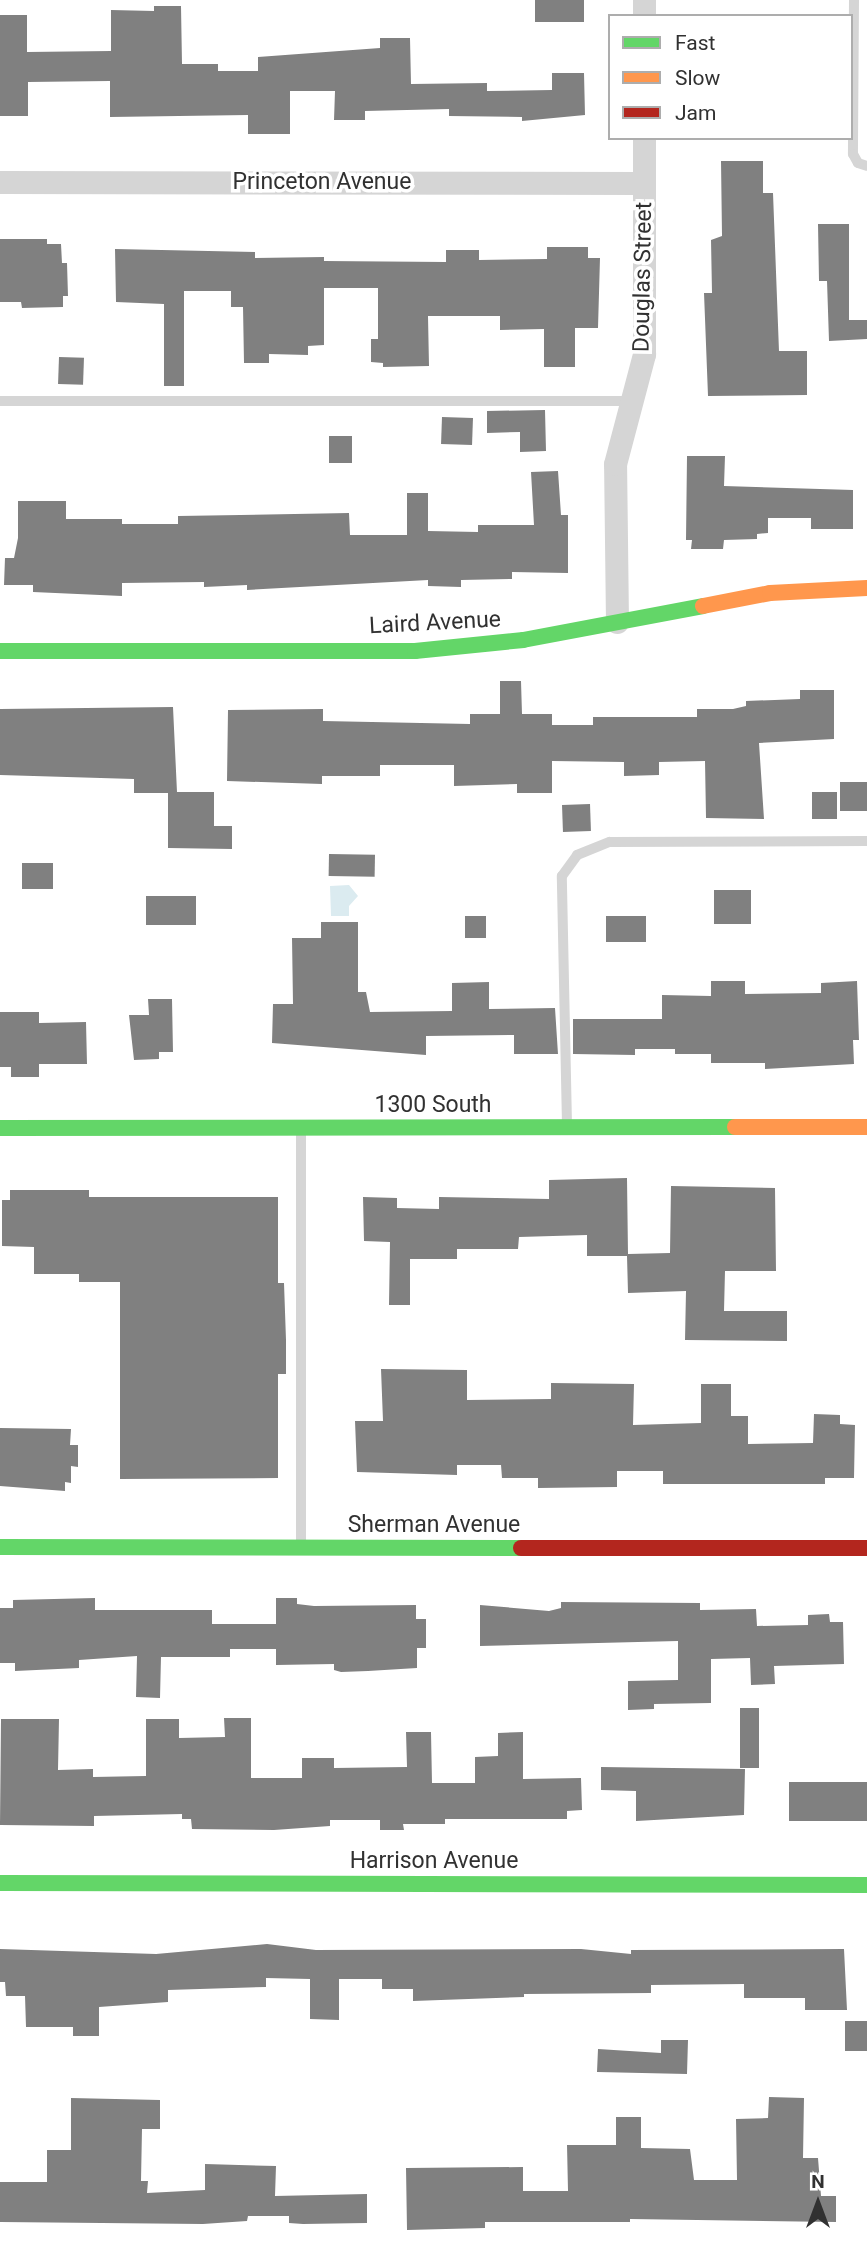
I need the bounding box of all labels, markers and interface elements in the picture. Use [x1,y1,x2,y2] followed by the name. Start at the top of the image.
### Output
[608,14,853,140] legend
[675,31,715,55] text: Fast
[675,66,720,90] text: Slow
[675,101,716,125] text: Jam
[233,168,411,196] street label: Princeton Avenue
[628,202,658,352] street label: Douglas Street
[368,606,502,640] street label: Laird Avenue
[374,1091,492,1119] street label: 1300 South
[348,1511,520,1539] street label: Sherman Avenue
[350,1847,518,1875] street label: Harrison Avenue
[783,2168,853,2238] north arrow
[811,2170,825,2193] text: N

